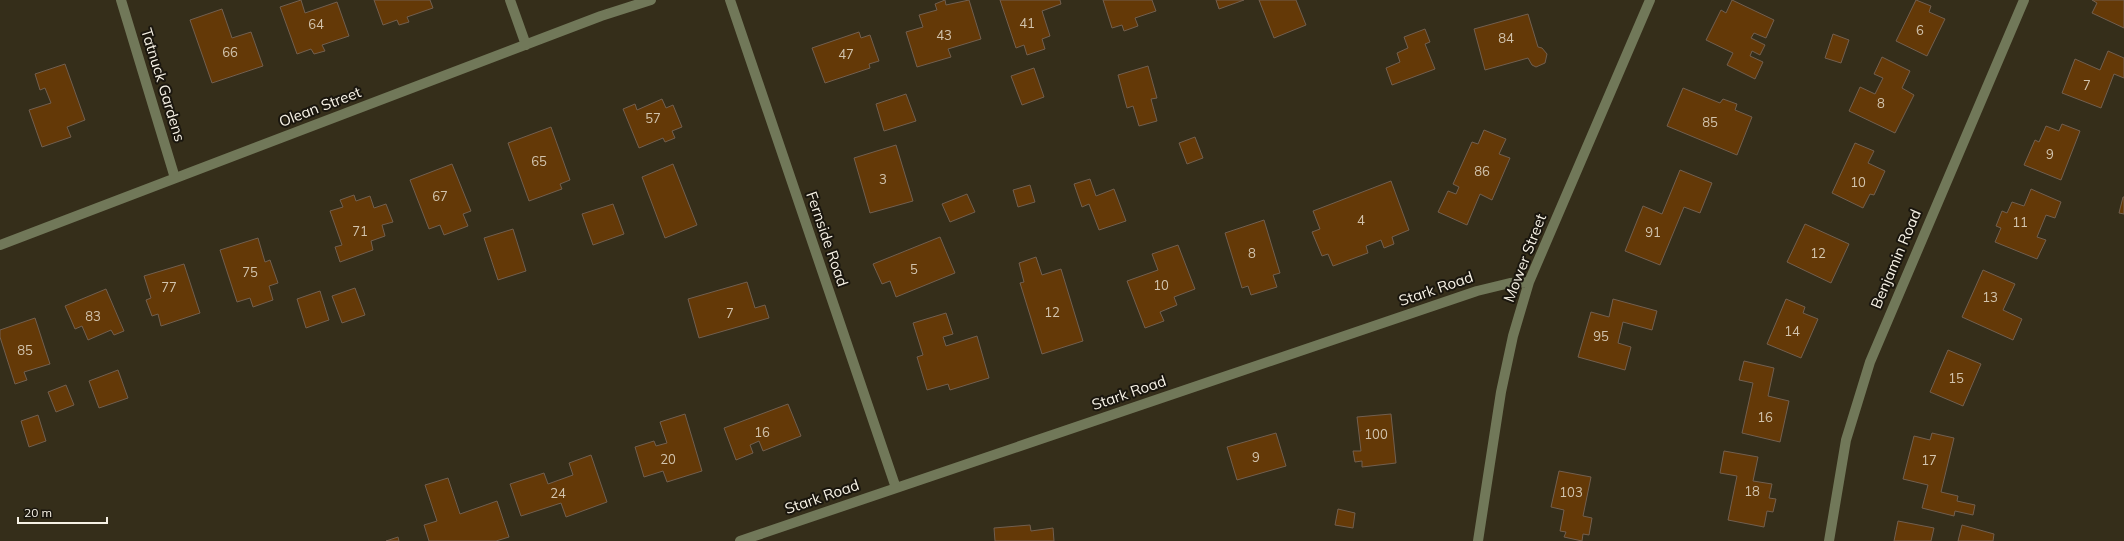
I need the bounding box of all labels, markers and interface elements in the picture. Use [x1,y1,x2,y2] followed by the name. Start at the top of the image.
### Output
[1019,15,1035,31] house number: 41
[308,16,324,32] house number: 64
[1916,22,1924,38] house number: 6
[137,26,190,144] street label: Tatnuck Gardens
[936,27,952,43] house number: 43
[1498,30,1514,46] house number: 84
[222,44,238,60] house number: 66
[838,46,854,62] house number: 47
[2083,77,2091,93] house number: 7
[276,82,364,131] street label: Olean Street
[1877,95,1885,111] house number: 8
[645,110,661,126] house number: 57
[1702,114,1718,130] house number: 85
[2046,146,2054,162] house number: 9
[531,153,547,169] house number: 65
[1474,163,1490,179] house number: 86
[879,171,887,187] house number: 3
[1850,174,1866,190] house number: 10
[432,188,448,204] house number: 67
[802,189,853,289] street label: Fernside Road
[1866,206,1925,311] street label: Benjamin Road
[1499,211,1550,305] street label: Mower Street
[1357,212,1365,228] house number: 4
[2012,214,2028,230] house number: 11
[352,223,368,239] house number: 71
[1645,224,1661,240] house number: 91
[1248,245,1256,261] house number: 8
[1810,245,1826,261] house number: 12
[910,261,918,277] house number: 5
[242,264,258,280] house number: 75
[1396,267,1476,310] street label: Stark Road
[1153,277,1169,293] house number: 10
[161,279,177,295] house number: 77
[1982,289,1998,305] house number: 13
[1044,304,1060,320] house number: 12
[726,305,734,321] house number: 7
[85,308,101,324] house number: 83
[1784,323,1800,339] house number: 14
[1593,328,1609,344] house number: 95
[17,342,33,358] house number: 85
[1948,370,1964,386] house number: 15
[1089,371,1169,414] street label: Stark Road
[1757,409,1773,425] house number: 16
[754,424,770,440] house number: 16
[1364,426,1388,442] house number: 100
[1252,449,1260,465] house number: 9
[660,451,676,467] house number: 20
[1921,452,1937,468] house number: 17
[782,475,862,518] street label: Stark Road
[1744,483,1760,499] house number: 18
[1559,484,1583,500] house number: 103
[550,485,566,501] house number: 24
[18,499,107,525] scale bar
[24,505,52,520] text: 20 m

